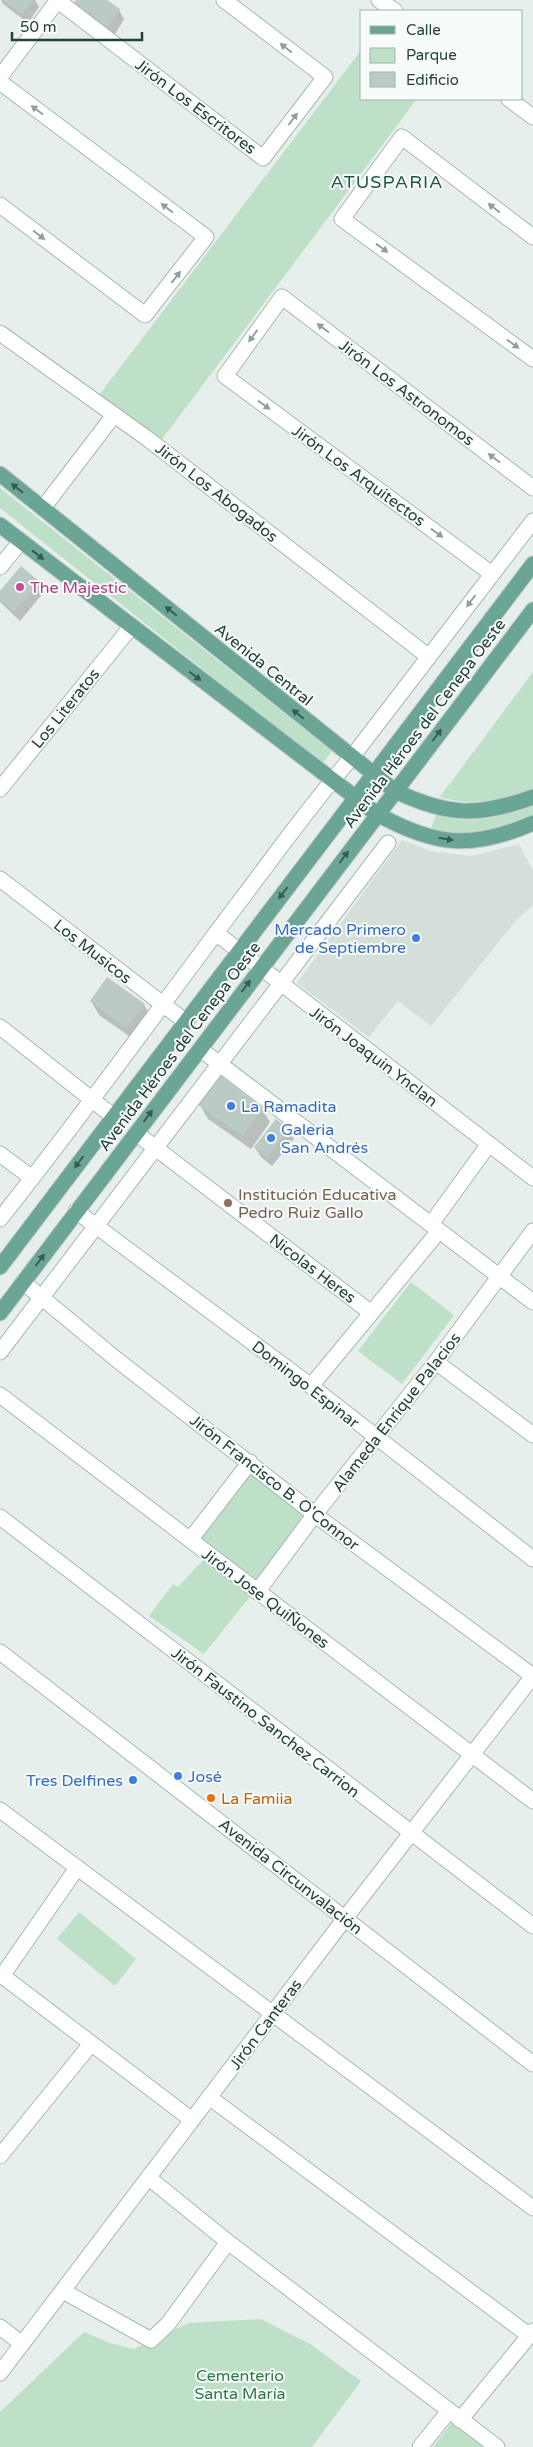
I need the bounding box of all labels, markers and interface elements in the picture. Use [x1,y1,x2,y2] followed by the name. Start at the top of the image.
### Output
[12,10,142,42] scale bar
[360,10,523,100] legend
[20,18,57,36] text: 50 m
[406,21,441,39] text: Calle
[280,42,293,53] one-way arrow
[406,46,457,64] text: Parque
[131,55,260,159] street label: Jirón Los Escritores
[406,71,459,89] text: Edificio
[30,105,44,115] one-way arrow
[288,113,298,126] one-way arrow
[330,171,444,193] district label: ATUSPARIA
[488,202,501,213] one-way arrow
[160,203,174,213] one-way arrow
[32,230,46,240] one-way arrow
[375,242,388,253] one-way arrow
[170,271,181,284] one-way arrow
[317,323,330,334] one-way arrow
[248,329,259,342] one-way arrow
[335,335,478,450] street label: Jirón Los Astronomos
[506,339,520,349] one-way arrow
[257,400,271,410] one-way arrow
[288,421,429,531] street label: Jirón Los Arquitectos
[151,439,282,547] street label: Jirón Los Abogados
[488,453,501,464] one-way arrow
[11,482,24,493] one-way arrow
[430,528,444,538] one-way arrow
[32,550,45,561] one-way arrow
[30,578,126,598] place label: The Majestic
[14,581,26,593] marker: The Majestic
[466,594,477,607] one-way arrow
[165,606,178,617] one-way arrow
[340,615,510,832] street label: Avenida Héroes del Cenepa Oeste
[210,619,316,710] street label: Avenida Central
[27,664,104,753] street label: Los Literatos
[188,671,202,681] one-way arrow
[291,708,304,719] one-way arrow
[432,729,443,742] one-way arrow
[439,836,455,844] one-way arrow
[339,851,350,864] one-way arrow
[278,886,289,899] one-way arrow
[49,915,135,988] street label: Los Musicos
[274,920,406,958] place label: Mercado Primero de Septiembre
[410,932,422,944] marker: Mercado Primero de Septiembre
[95,938,265,1155] street label: Avenida Héroes del Cenepa Oeste
[241,980,252,993] one-way arrow
[305,1002,441,1111] street label: Jirón Joaquin Ynclan
[241,1097,337,1117] place label: La Ramadita
[225,1100,237,1112] marker: La Ramadita
[143,1110,154,1123] one-way arrow
[281,1120,368,1158] place label: Galeria San Andrés
[265,1132,277,1144] marker: Galeria San Andrés
[74,1155,84,1169] one-way arrow
[238,1185,396,1223] place label: Institución Educativa Pedro Ruiz Gallo
[222,1197,234,1209] marker: Institución Educativa Pedro Ruiz Gallo
[265,1230,360,1308] street label: Nicolas Heres
[35,1253,45,1267] one-way arrow
[328,1329,465,1496] street label: Alameda Enrique Palacios
[248,1337,364,1433] street label: Domingo Espinar
[186,1410,364,1556] street label: Jirón Francisco B. O'Connor
[198,1544,333,1653] street label: Jirón Jose QuiÑones
[167,1643,363,1803] street label: Jirón Faustino Sanchez Carrion
[188,1767,222,1787] place label: José
[172,1770,184,1782] marker: José
[26,1771,123,1791] place label: Tres Delfines
[127,1774,139,1786] marker: Tres Delfines
[221,1789,293,1809] place label: La Famiia
[205,1792,217,1804] marker: La Famiia
[215,1814,366,1939] street label: Avenida Circunvalación
[225,1975,306,2074] street label: Jirón Canteras
[194,2366,286,2404] park label: Cementerio Santa María

